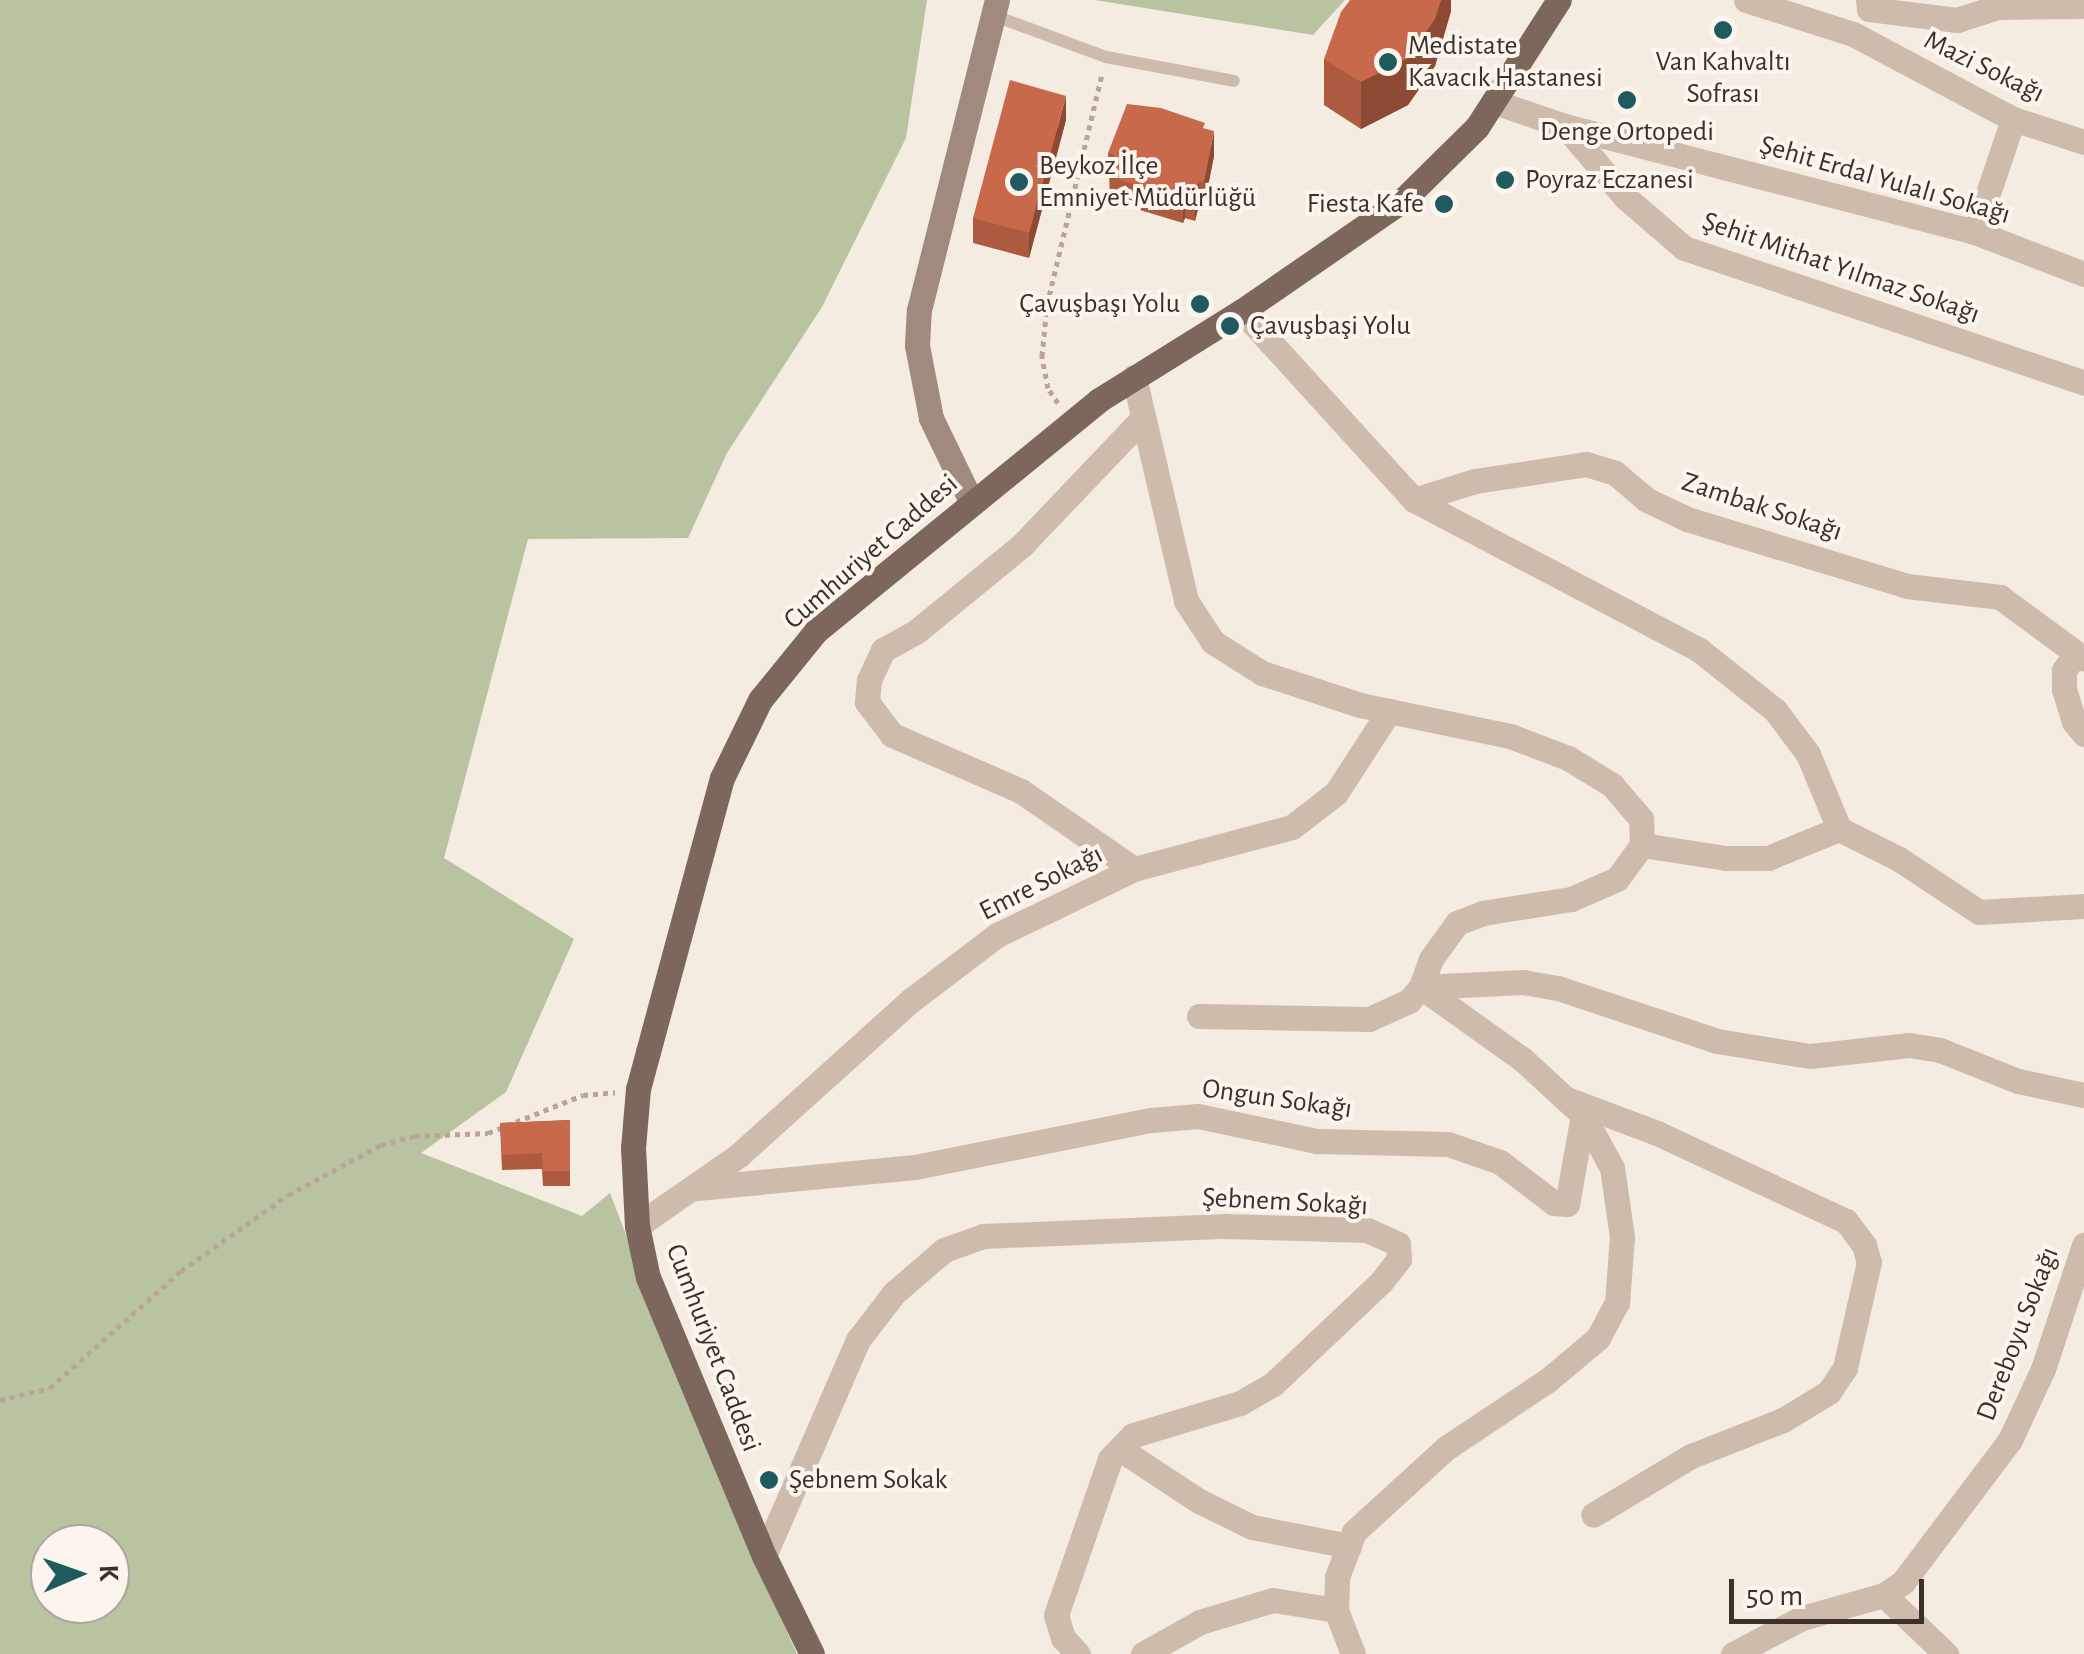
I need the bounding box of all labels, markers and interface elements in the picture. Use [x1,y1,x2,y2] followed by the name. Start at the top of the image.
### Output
[1712,19,1734,41] marker: Van Kahvaltı Sofrası
[1918,23,2050,111] street label: Mazi Sokağı
[1408,29,1603,95] place label: Medistate Kavacık Hastanesi
[1656,45,1790,111] place label: Van Kahvaltı Sofrası
[1377,51,1399,73] marker: Medistate Kavacık Hastanesi
[1616,89,1638,111] marker: Denge Ortopedi
[1540,115,1714,149] place label: Denge Ortopedi
[1756,128,2014,232] street label: Şehit Erdal Yulalı Sokağı
[1039,149,1256,215] place label: Beykoz İlçe Emniyet Müdürlüğü
[1525,163,1694,197] place label: Poyraz Eczanesi
[1494,169,1516,191] marker: Poyraz Eczanesi
[1008,171,1030,193] marker: Beykoz İlçe Emniyet Müdürlüğü
[1307,187,1424,221] place label: Fiesta Kafe
[1433,193,1455,215] marker: Fiesta Kafe
[1698,205,1984,331] street label: Şehit Mithat Yılmaz Sokağı
[1019,287,1180,321] place label: Çavuşbaşı Yolu
[1189,293,1211,315] marker: Çavuşbaşı Yolu
[1250,309,1411,343] place label: Çavuşbaşi Yolu
[1219,315,1241,337] marker: Çavuşbaşi Yolu
[1678,465,1846,549] street label: Zambak Sokağı
[777,467,965,637] street label: Cumhuriyet Caddesi
[974,838,1108,928] street label: Emre Sokağı
[1200,1072,1354,1126] street label: Ongun Sokağı
[1201,1181,1369,1223] street label: Şebnem Sokağı
[658,1240,768,1456] street label: Cumhuriyet Caddesi
[1969,1242,2067,1426] street label: Dereboyu Sokağı
[789,1463,947,1497] place label: Şebnem Sokak
[758,1469,780,1491] marker: Şebnem Sokak
[30,1524,130,1624] north arrow
[1734,1559,1929,1621] scale bar
[94,1564,122,1582] text: K
[1746,1581,1803,1611] text: 50 m

